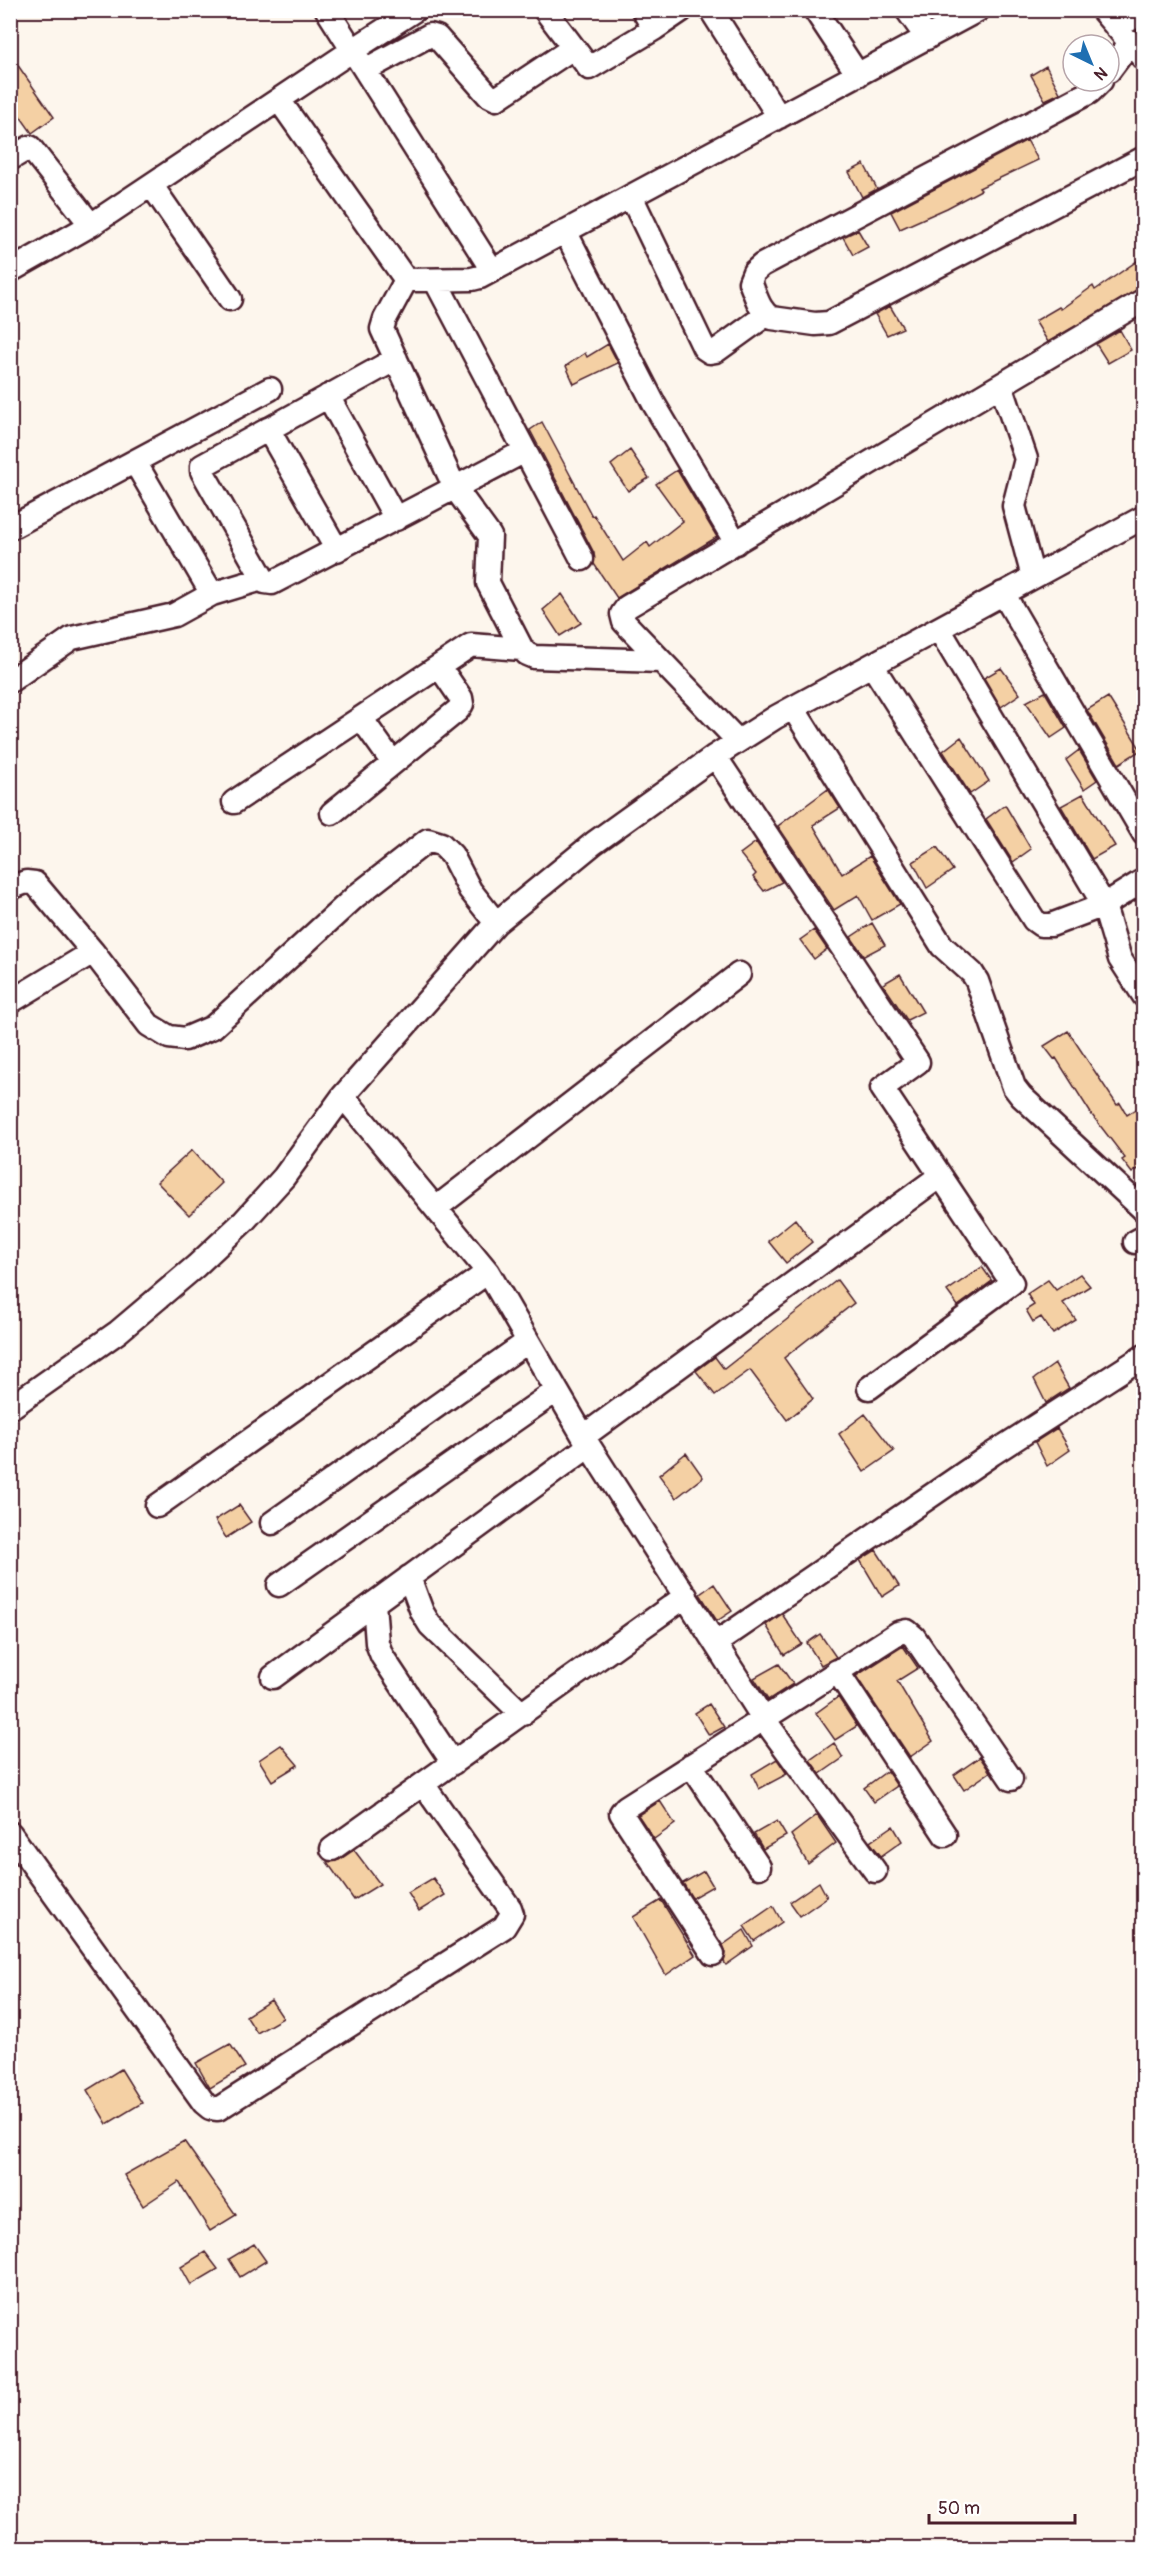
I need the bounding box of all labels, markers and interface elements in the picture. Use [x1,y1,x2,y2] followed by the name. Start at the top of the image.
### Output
[1061,33,1121,93] north arrow
[1090,62,1111,84] text: N
[929,2487,1074,2525] scale bar
[938,2497,980,2520] text: 50 m

